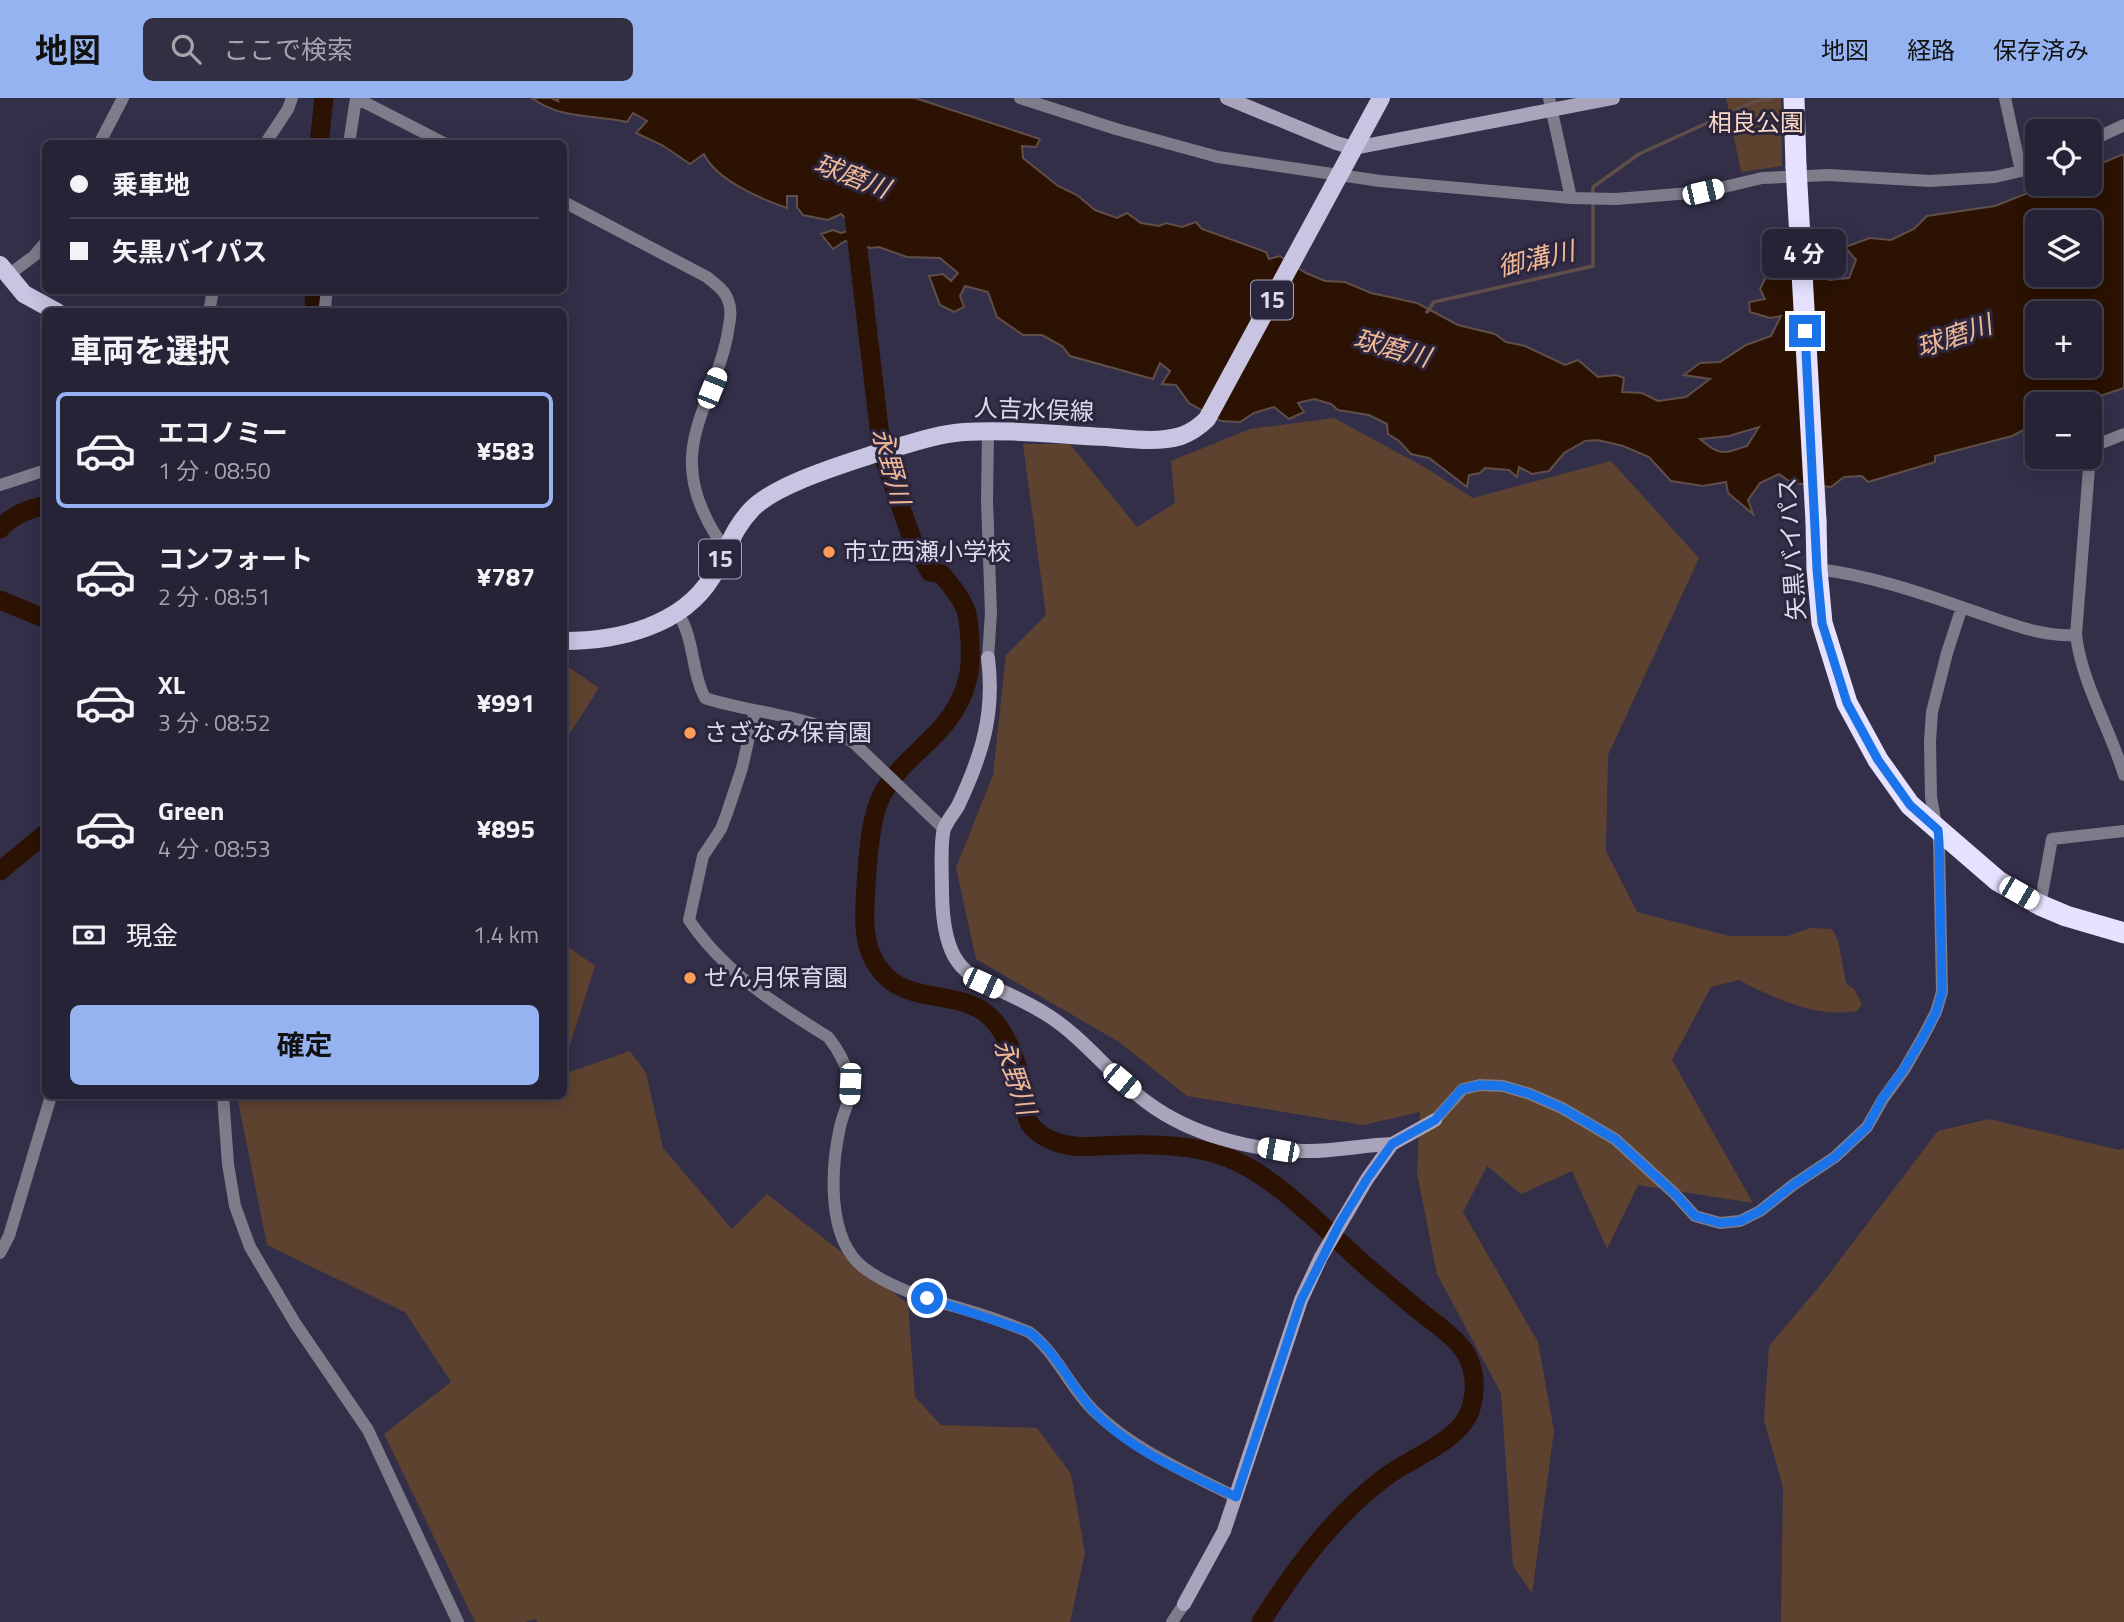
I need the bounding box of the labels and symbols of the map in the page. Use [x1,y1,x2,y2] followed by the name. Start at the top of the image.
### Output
[1708,104,1804,140] park label: 相良公園
[809,143,898,209] water label: 球磨川
[1681,177,1726,207] car
[1493,230,1581,286] water label: 御溝川
[1763,230,1847,278] callout: 4 分
[1251,280,1293,320] road number: 15
[1911,303,2000,367] water label: 球磨川
[1789,315,1821,347] route end
[1349,319,1438,377] water label: 球磨川
[695,365,730,411] car
[973,389,1095,429] street label: 人吉水俣線
[863,423,921,511] water label: 永野川
[1768,476,1814,622] street label: 矢黒バイパス
[843,533,1011,569] place label: 市立西瀬小学校
[699,540,741,579] road number: 15
[821,544,837,560] marker: 市立西瀬小学校
[704,714,872,750] place label: さざなみ保育園
[682,725,698,741] marker: さざなみ保育園
[1996,873,2043,913] car
[704,959,848,995] place label: せん月保育園
[960,965,1007,1001] car
[682,970,698,986] marker: せん月保育園
[984,1034,1048,1123] water label: 永野川
[1100,1059,1145,1103] car
[839,1062,862,1106] car
[1256,1136,1301,1164] car
[911,1282,943,1314] route start

